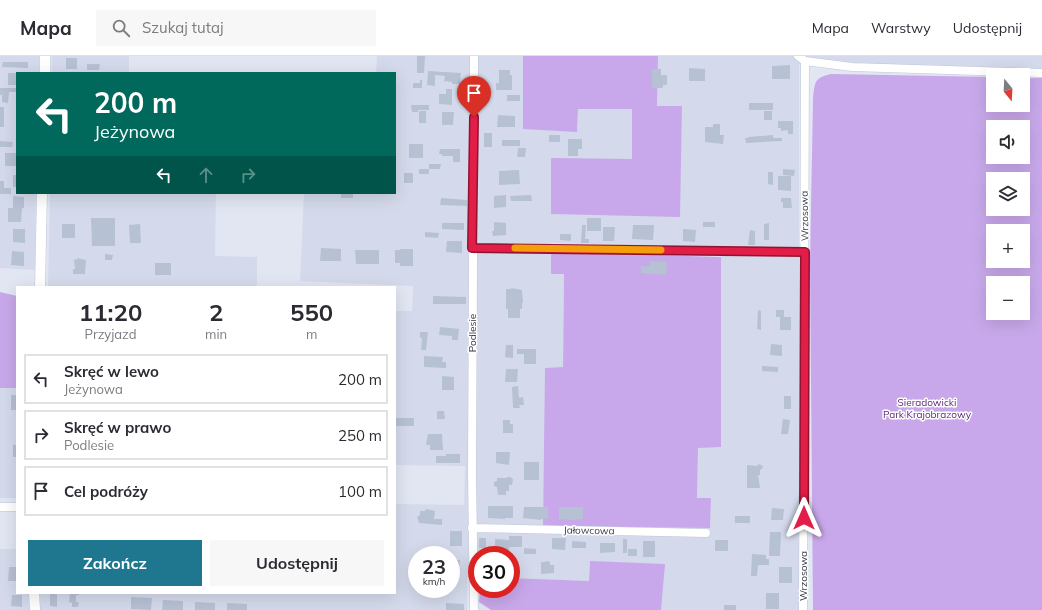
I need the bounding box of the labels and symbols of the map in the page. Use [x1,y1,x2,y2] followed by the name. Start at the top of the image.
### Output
[986,68,1030,112] north arrow
[457,76,491,117] pin
[798,191,811,241] street label: Wrzosowa
[466,314,479,352] street label: Podlesie
[883,396,972,421] park label: Sieradowicki Park Krajobrazowy
[783,497,825,539] position arrow
[563,524,615,537] street label: Jałowcowa
[468,546,520,598] speed limit sign: 30
[797,551,810,601] street label: Wrzosowa

